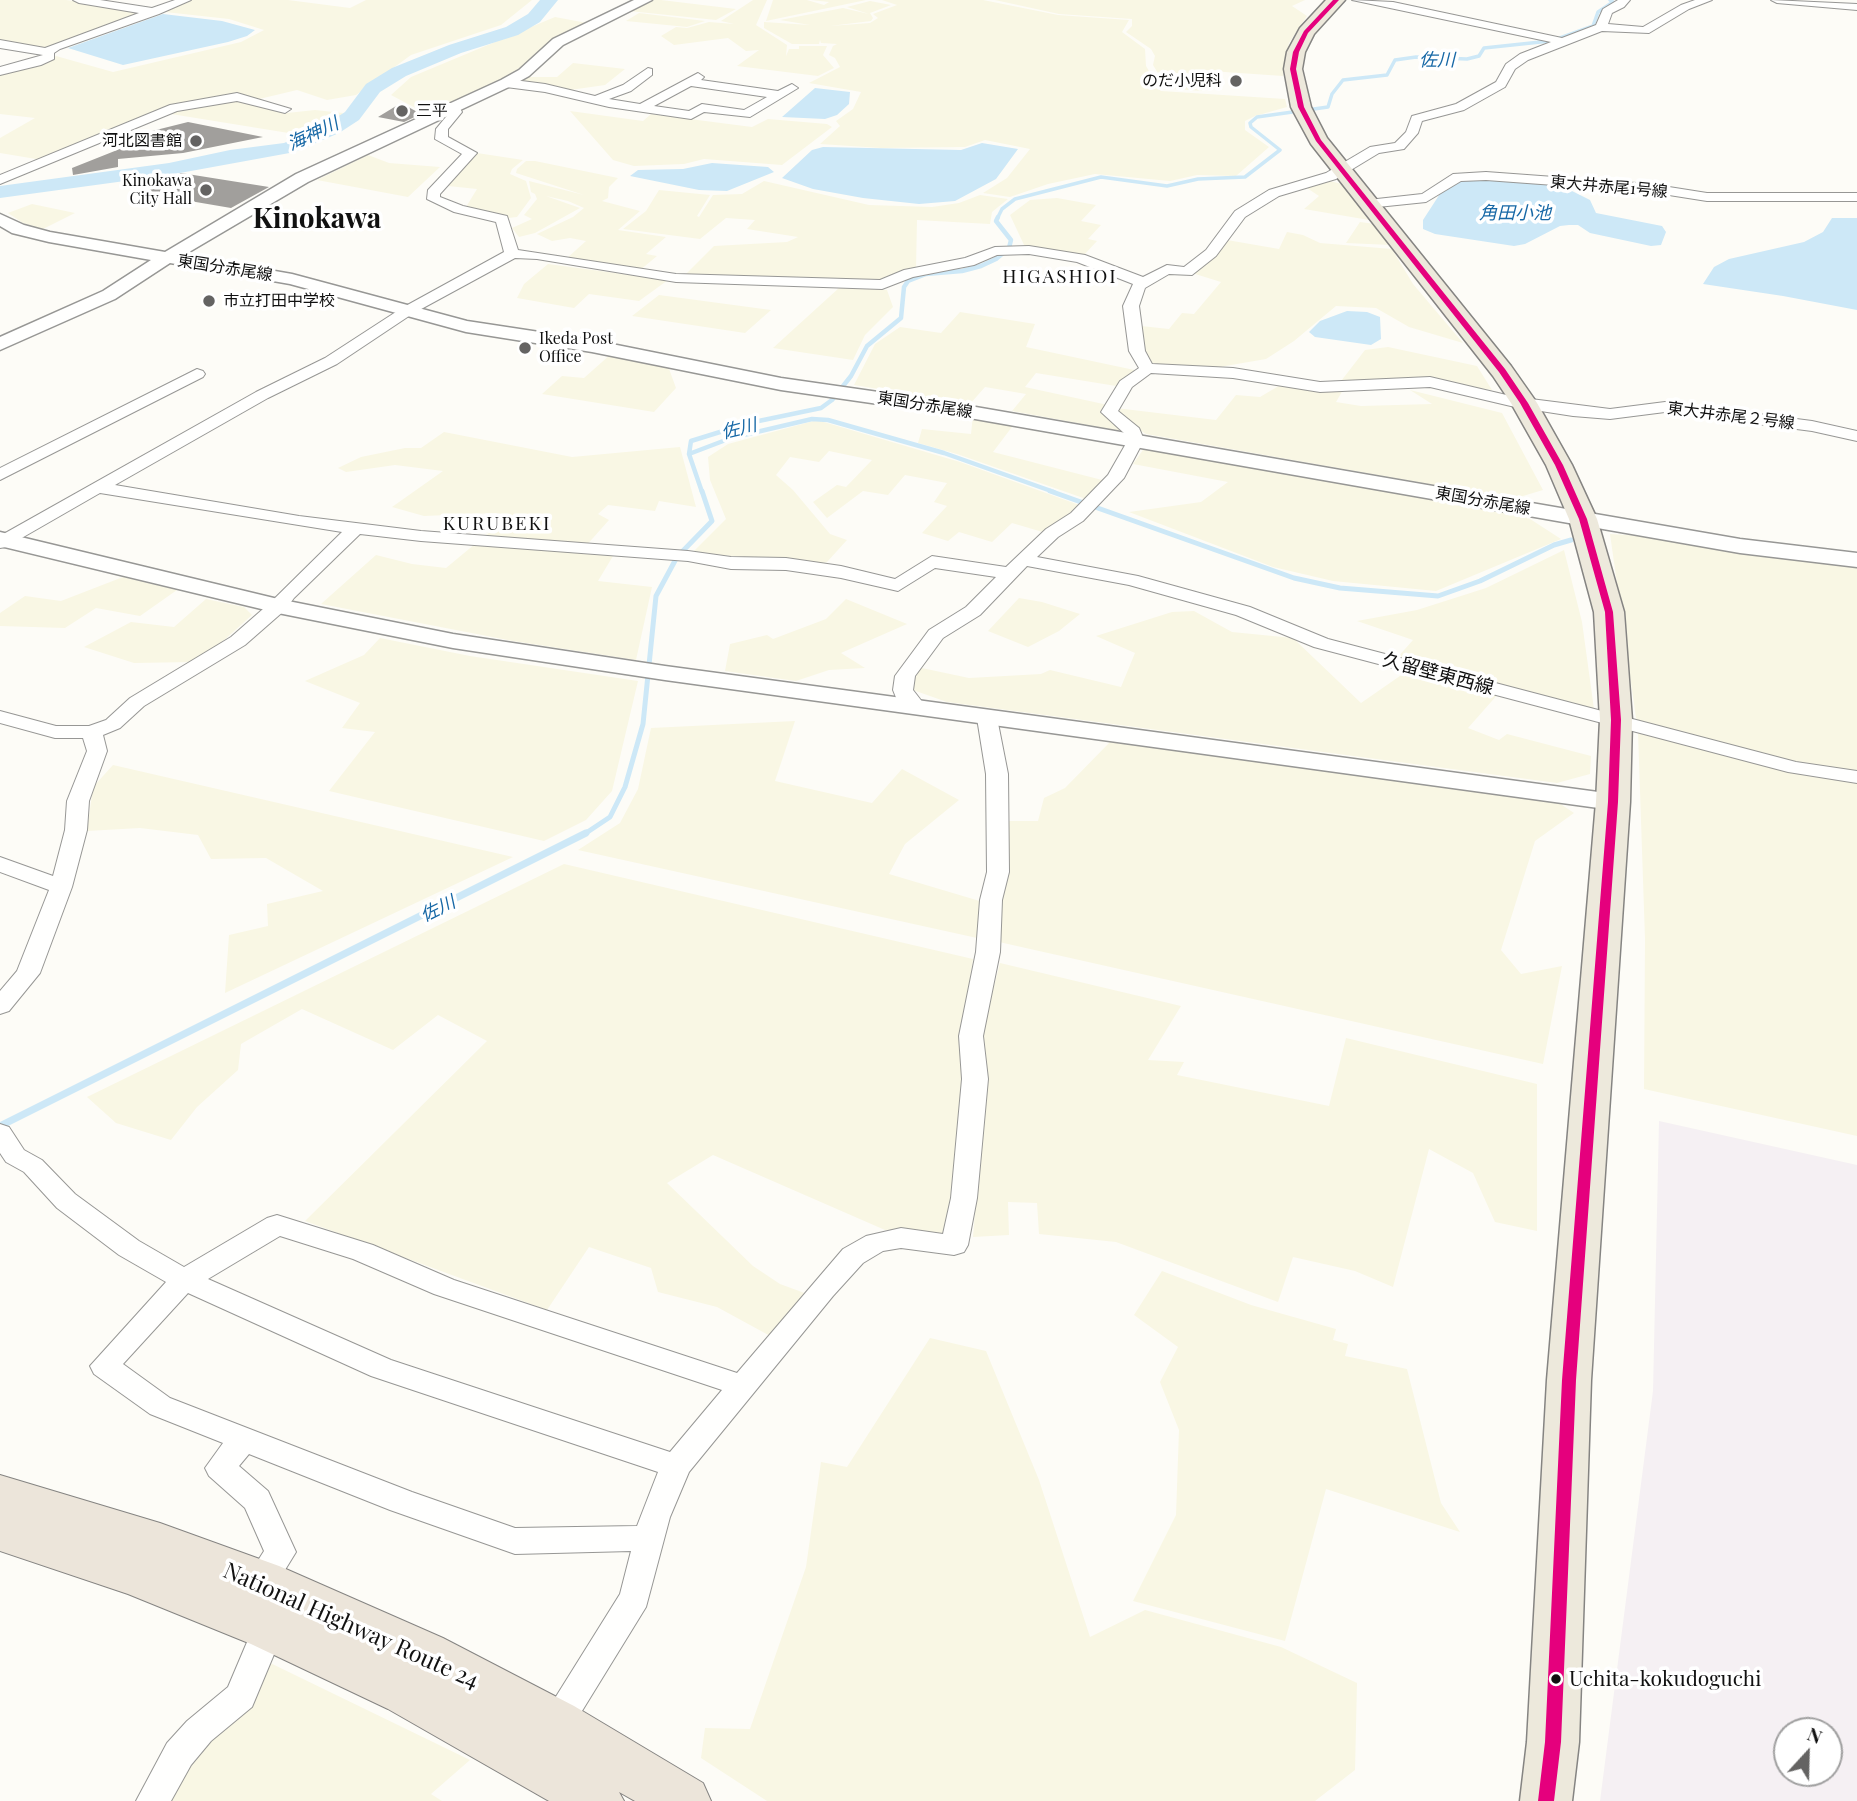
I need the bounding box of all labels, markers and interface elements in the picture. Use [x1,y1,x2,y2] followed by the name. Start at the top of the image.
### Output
[1419,49,1455,71] water label: 佐川
[1142,71,1222,91] place label: のだ小児科
[1228,73,1244,89] marker: のだ小児科
[416,101,448,121] place label: 三平
[394,103,410,119] marker: 三平
[284,113,342,155] water label: 海神川
[102,131,182,151] place label: 河北図書館
[188,133,204,149] marker: 河北図書館
[122,171,192,209] place label: Kinokawa City Hall
[1549,172,1669,202] street label: 東大井赤尾1号線
[198,182,214,198] marker: Kinokawa City Hall
[253,202,381,236] district label: Kinokawa
[1479,202,1551,224] water label: 角田小池
[176,251,274,285] street label: 東国分赤尾線
[1003,266,1117,288] district label: HIGASHIOI
[223,291,335,311] place label: 市立打田中学校
[201,293,217,309] marker: 市立打田中学校
[539,329,613,367] place label: Ikeda Post Office
[517,340,533,356] marker: Ikeda Post Office
[876,388,974,422] street label: 東国分赤尾線
[1666,399,1796,433] street label: 東大井赤尾２号線
[719,414,759,444] water label: 佐川
[1434,483,1532,519] street label: 東国分赤尾線
[444,513,550,535] district label: KURUBEKI
[1380,648,1496,700] street label: 久留壁東西線
[417,891,459,927] water label: 佐川
[219,1557,483,1695] street label: National Highway Route 24
[1569,1666,1761,1692] place label: Uchita-kokudoguchi
[1549,1672,1563,1686] marker: Uchita-kokudoguchi
[1773,1717,1843,1787] north arrow
[1804,1720,1826,1749] text: N

